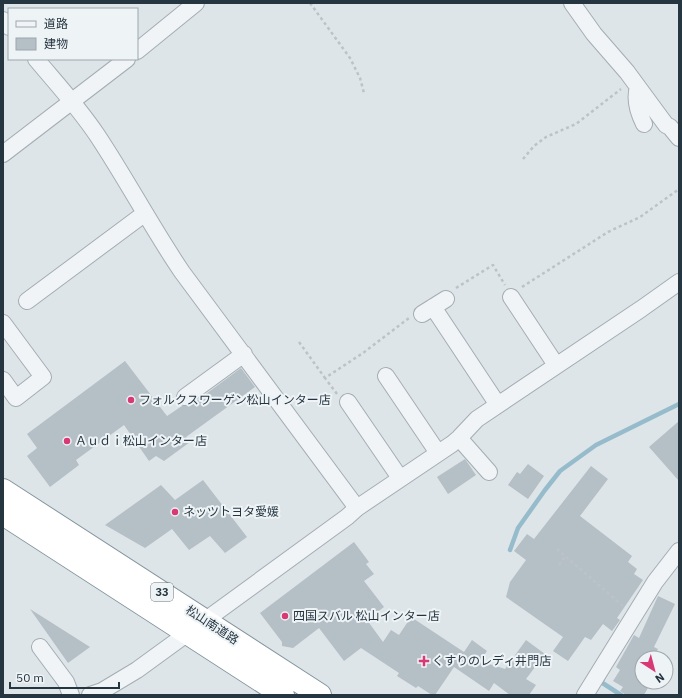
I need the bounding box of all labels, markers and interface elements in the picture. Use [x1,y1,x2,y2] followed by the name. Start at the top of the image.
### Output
[8,8,138,60] legend
[44,16,68,31] text: 道路
[44,36,68,51] text: 建物
[139,392,331,407] place label: フォルクスワーゲン松山インター店
[126,395,136,405] marker: フォルクスワーゲン松山インター店
[75,433,207,448] place label: Ａｕｄｉ松山インター店
[62,436,72,446] marker: Ａｕｄｉ松山インター店
[183,504,279,519] place label: ネッツトヨタ愛媛
[170,507,180,517] marker: ネッツトヨタ愛媛
[151,583,173,601] road number: 33
[183,602,242,647] street label: 松山南道路
[293,608,440,623] place label: 四国スバル 松山インター店
[280,611,290,621] marker: 四国スバル 松山インター店
[634,650,674,690] north arrow
[432,653,551,668] place label: くすりのレディ井門店
[419,656,429,666] marker: くすりのレディ井門店
[10,664,119,690] scale bar
[16,670,44,685] text: 50 m
[653,670,667,686] text: N

